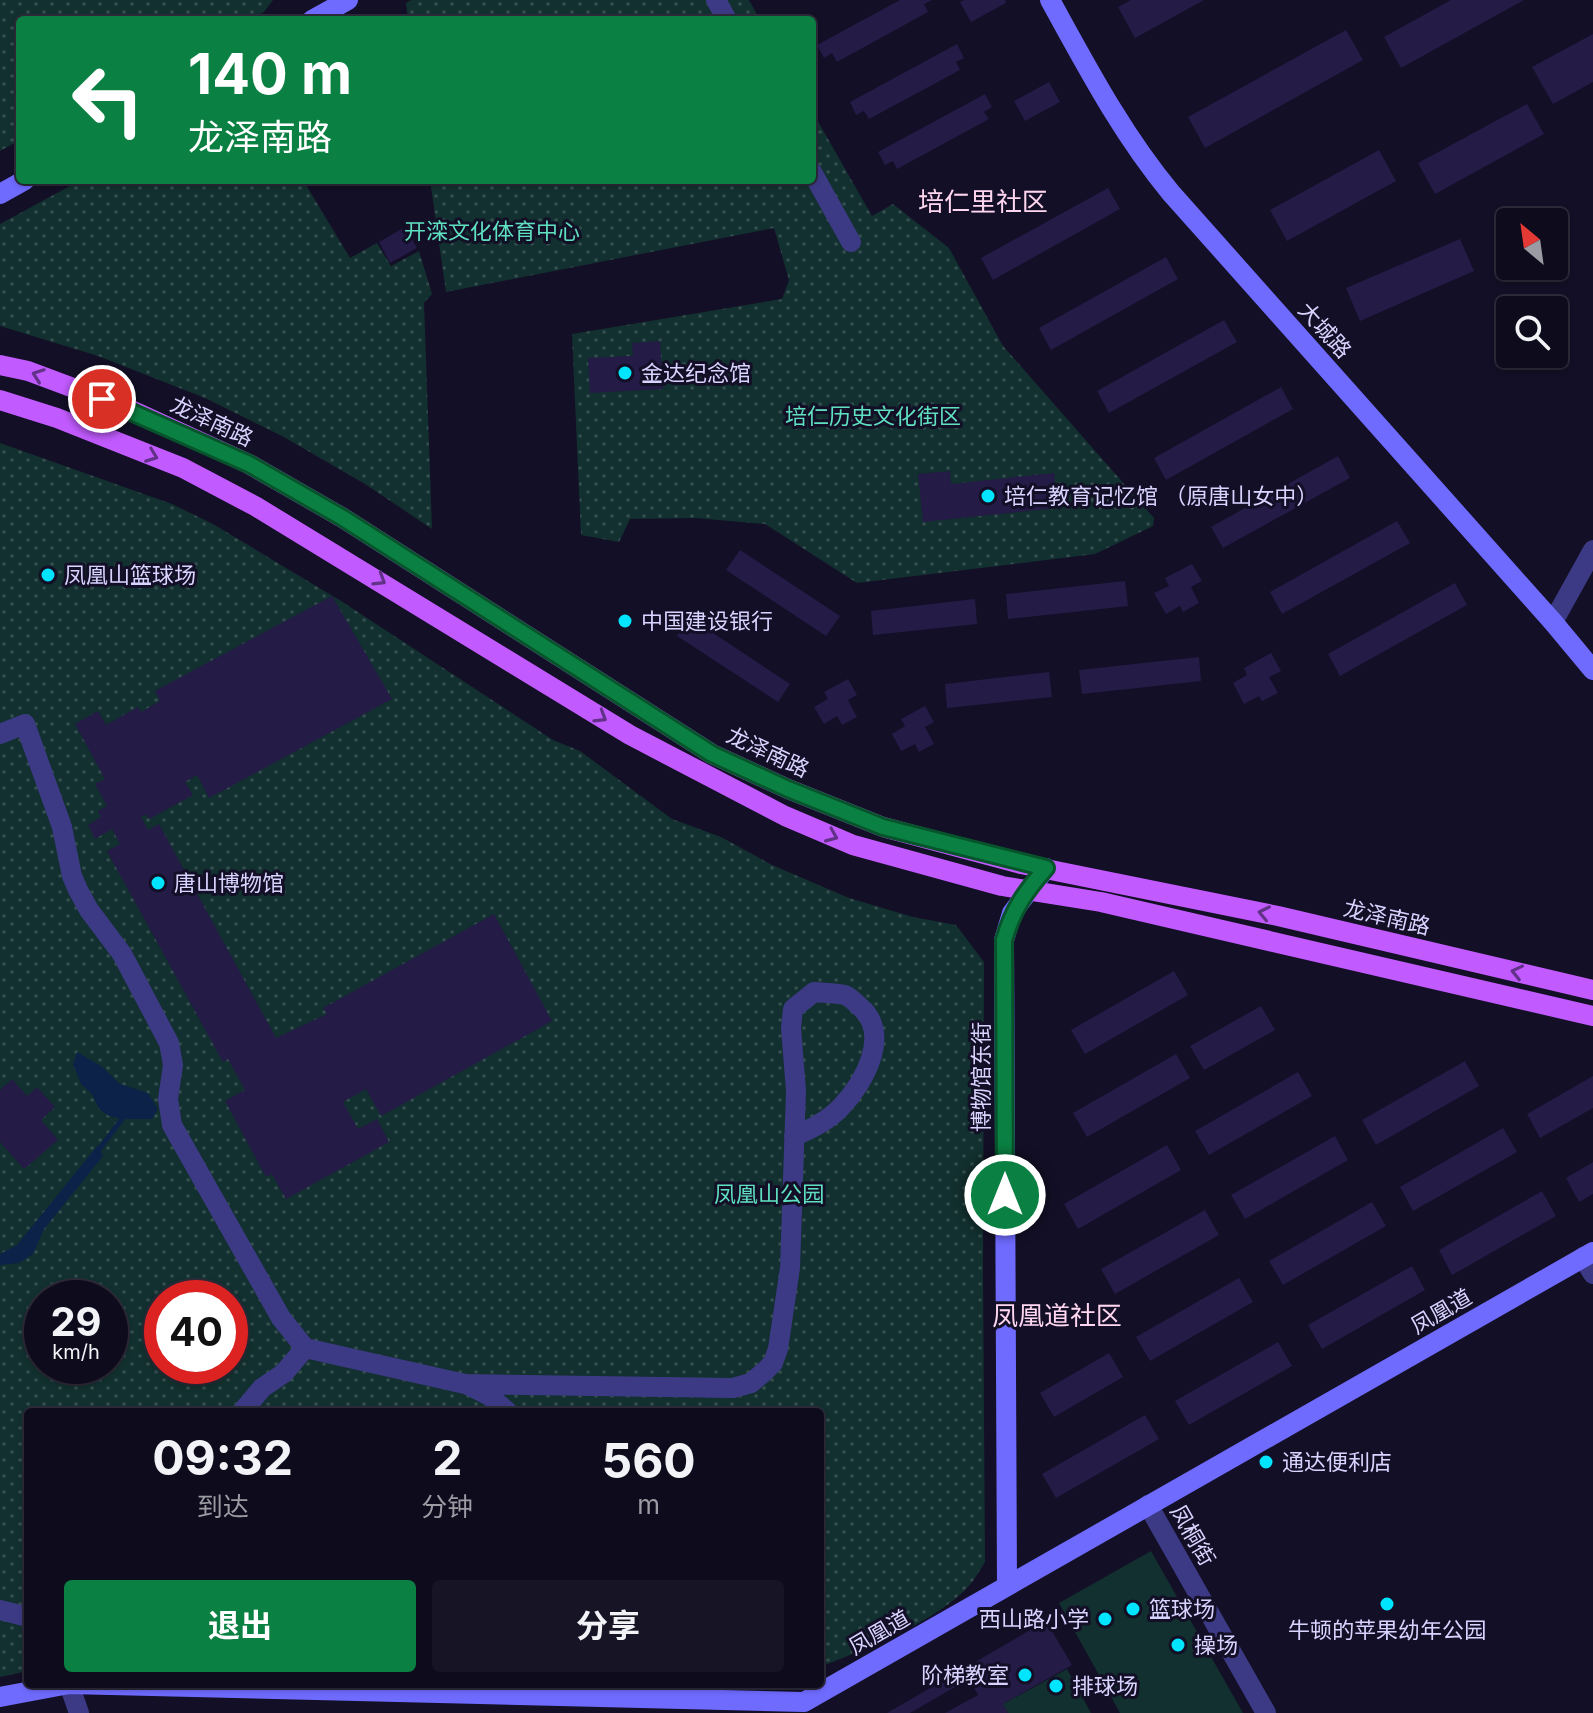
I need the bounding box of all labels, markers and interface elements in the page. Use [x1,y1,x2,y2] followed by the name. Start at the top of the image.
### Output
[188,40,352,108] text: 140 m
[56,48,160,152] icon: left
[188,115,332,159] text: 龙泽南路
[918,186,1048,217] district label: 培仁里社区
[1496,208,1568,280] north arrow
[1496,208,1568,368] map controls
[404,218,580,244] park label: 开滦文化体育中心
[1496,296,1568,368] button: search
[1293,297,1357,363] street label: 大城路
[641,360,751,386] place label: 金达纪念馆
[616,364,634,382] marker: 金达纪念馆
[68,365,136,433] pin
[32,368,46,385] one-way arrow
[80,377,124,421] icon: arrive
[167,391,257,451] street label: 龙泽南路
[785,403,961,429] park label: 培仁历史文化街区
[144,446,158,463] one-way arrow
[1004,483,1318,509] place label: 培仁教育记忆馆 （原唐山女中）
[979,487,997,505] marker: 培仁教育记忆馆 （原唐山女中）
[64,562,196,588] place label: 凤凰山篮球场
[39,566,57,584] marker: 凤凰山篮球场
[371,571,386,586] one-way arrow
[641,608,773,634] place label: 中国建设银行
[616,612,634,630] marker: 中国建设银行
[592,707,607,722] one-way arrow
[723,722,813,782] street label: 龙泽南路
[824,826,838,842] one-way arrow
[174,870,284,896] place label: 唐山博物馆
[149,874,167,892] marker: 唐山博物馆
[1341,894,1433,940] street label: 龙泽南路
[1258,905,1271,922] one-way arrow
[1511,964,1524,981] one-way arrow
[968,1022,994,1132] street label: 博物馆东街
[963,1153,1047,1237] position arrow
[714,1181,824,1207] park label: 凤凰山公园
[144,1280,248,1384] speed limit sign: 40
[1406,1283,1476,1339] street label: 凤凰道
[50,1297,102,1346] text: 29
[992,1300,1122,1331] district label: 凤凰道社区
[52,1340,100,1364] text: km/h
[152,1428,293,1487] text: 09:32
[432,1428,462,1487] text: 2
[602,1431,696,1490] text: 560
[1282,1449,1392,1475] place label: 通达便利店
[1257,1453,1275,1471] marker: 通达便利店
[637,1489,660,1520] text: m
[197,1491,249,1522] text: 到达
[421,1491,473,1522] text: 分钟
[1165,1500,1221,1570] street label: 凤桐街
[64,1580,416,1672] button: 退出
[432,1580,784,1672] button: 分享
[1378,1595,1396,1613] marker: 牛顿的苹果幼年公园
[1149,1596,1215,1622] place label: 篮球场
[1124,1600,1142,1618] marker: 篮球场
[844,1604,914,1660] street label: 凤凰道
[979,1606,1089,1632] place label: 西山路小学
[1096,1610,1114,1628] marker: 西山路小学
[1288,1617,1486,1643] place label: 牛顿的苹果幼年公园
[1194,1632,1238,1658] place label: 操场
[1169,1636,1187,1654] marker: 操场
[921,1662,1009,1688] place label: 阶梯教室
[1016,1666,1034,1684] marker: 阶梯教室
[1072,1673,1138,1699] place label: 排球场
[1047,1677,1065,1695] marker: 排球场

